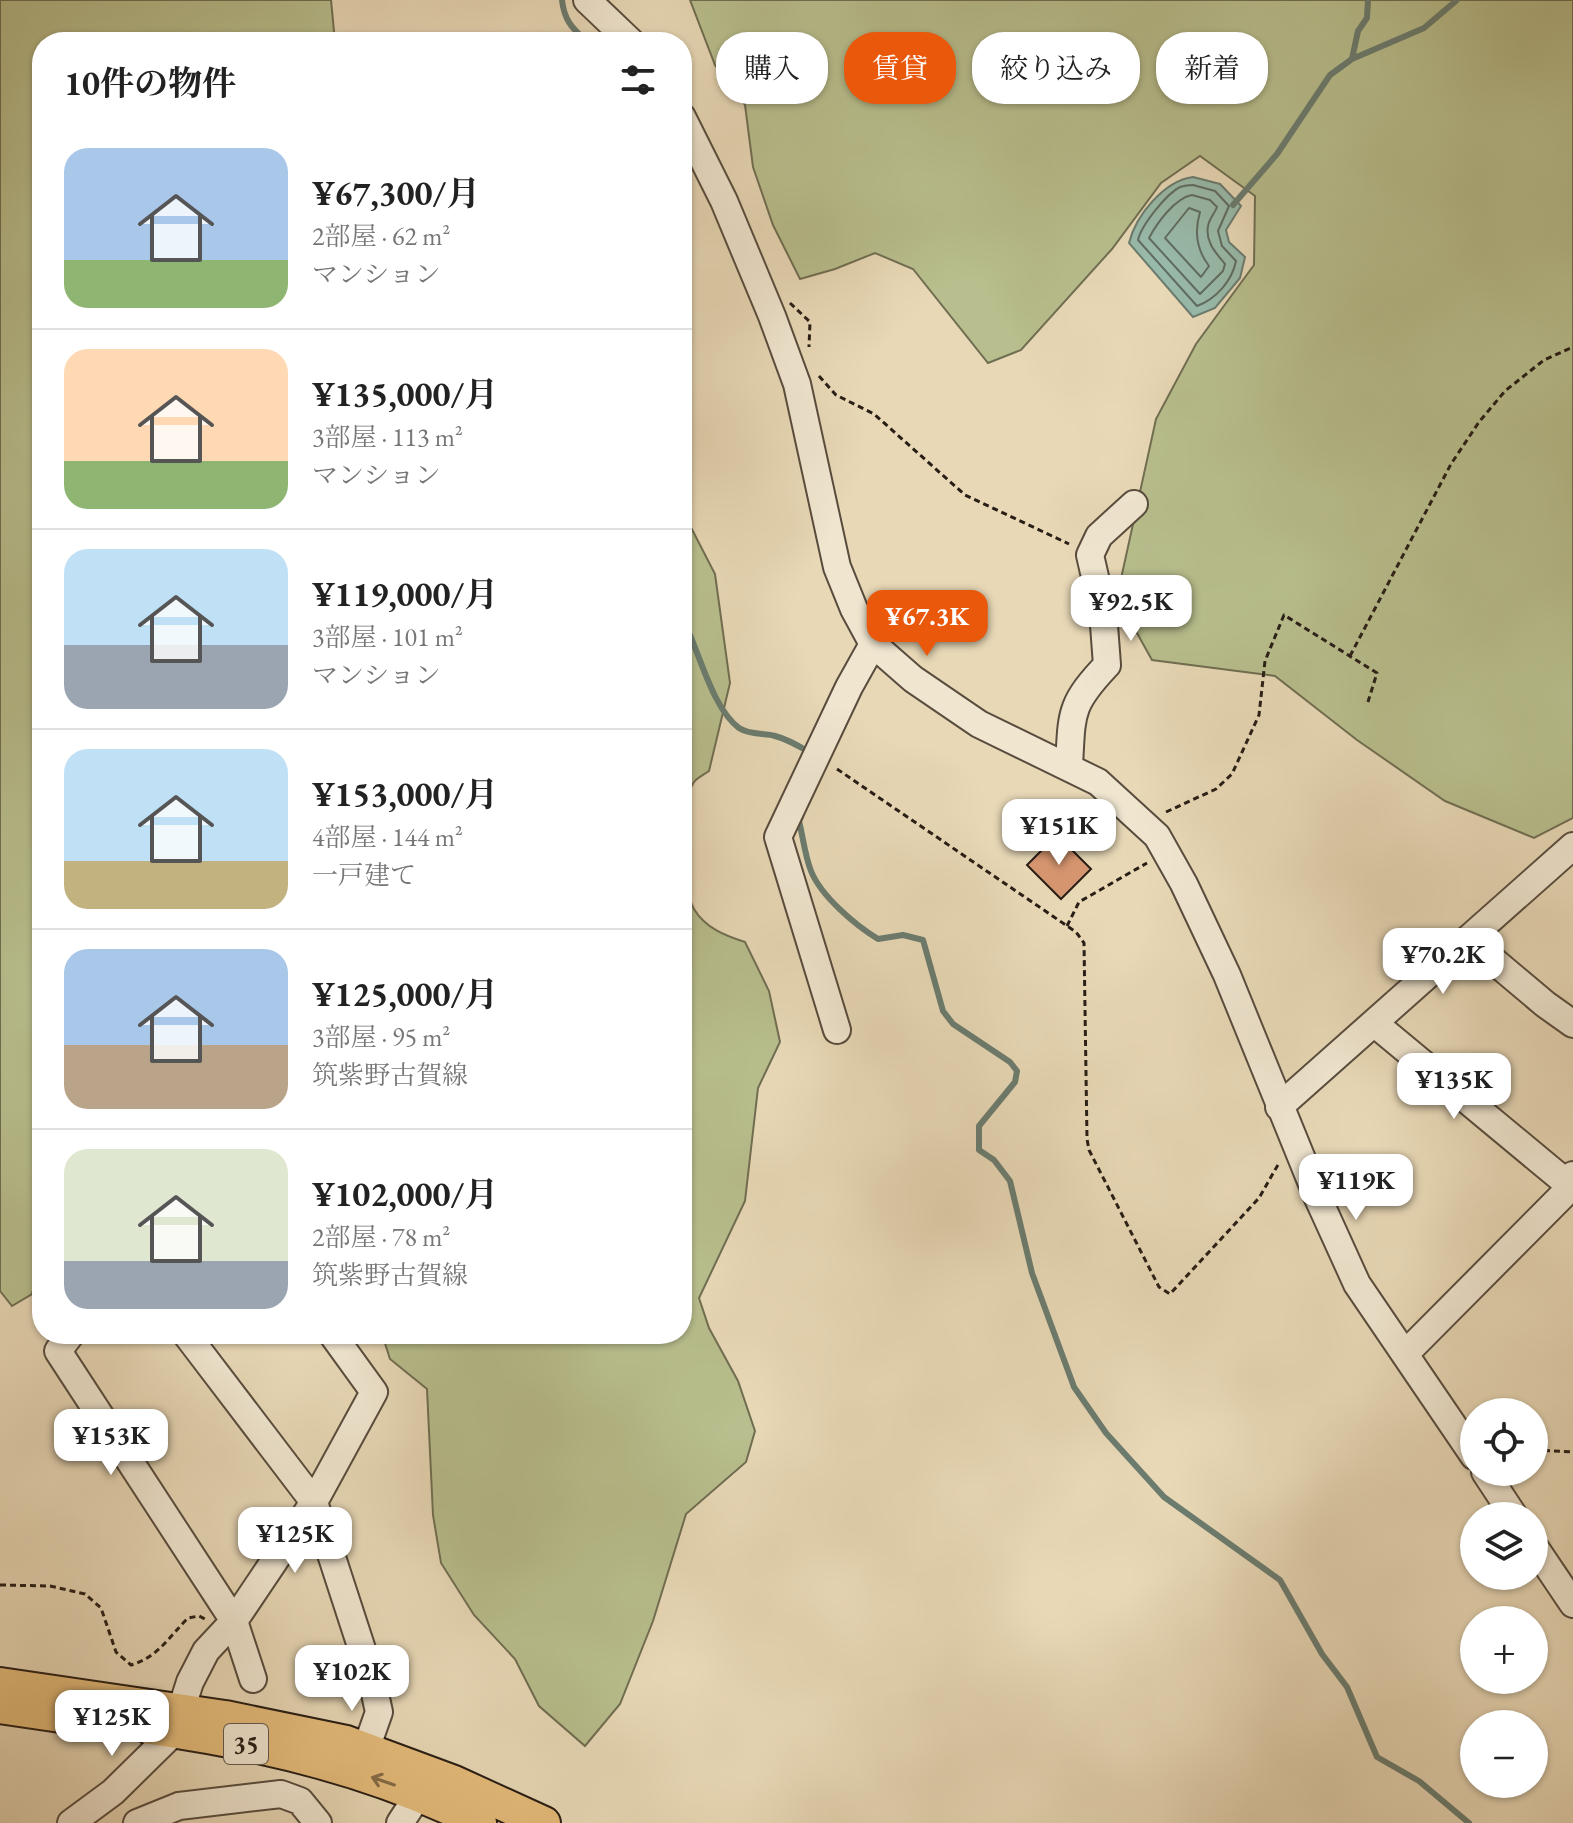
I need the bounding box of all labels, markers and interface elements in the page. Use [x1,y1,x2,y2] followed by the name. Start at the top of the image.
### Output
[716,32,828,104] chip: 購入
[844,32,956,104] chip: 賃貸
[972,32,1140,104] chip: 絞り込み
[1156,32,1268,104] chip: 新着
[616,58,660,102] icon: filters
[64,61,236,105] text: 10件の物件
[312,171,480,215] text: ¥67,300/月
[128,180,224,276] icon: home
[312,219,450,253] text: 2部屋 · 62 m²
[312,257,441,291] text: マンション
[312,372,498,416] text: ¥135,000/月
[128,381,224,477] icon: home
[312,420,463,454] text: 3部屋 · 113 m²
[312,458,441,492] text: マンション
[312,572,498,616] text: ¥119,000/月
[1066,575,1196,643] pin: ¥92.5K
[128,581,224,677] icon: home
[1089,584,1173,618] text: ¥92.5K
[862,590,992,658] pin: ¥67.3K
[885,599,969,633] text: ¥67.3K
[312,620,463,654] text: 3部屋 · 101 m²
[312,658,441,692] text: マンション
[312,772,498,816] text: ¥153,000/月
[128,781,224,877] icon: home
[1003,799,1115,867] pin: ¥151K
[1020,808,1098,842] text: ¥151K
[312,820,463,854] text: 4部屋 · 144 m²
[312,858,416,892] text: 一戸建て
[1378,928,1508,996] pin: ¥70.2K
[1401,937,1485,971] text: ¥70.2K
[312,972,498,1016] text: ¥125,000/月
[128,981,224,1077] icon: home
[312,1020,450,1054] text: 3部屋 · 95 m²
[1398,1053,1510,1121] pin: ¥135K
[312,1058,468,1092] text: 筑紫野古賀線
[1415,1062,1493,1096] text: ¥135K
[1300,1154,1412,1222] pin: ¥119K
[1317,1163,1395,1197] text: ¥119K
[312,1172,498,1216] text: ¥102,000/月
[128,1181,224,1277] icon: home
[312,1220,450,1254] text: 2部屋 · 78 m²
[312,1258,468,1292] text: 筑紫野古賀線
[1460,1398,1548,1798] map controls
[1460,1398,1548,1486] button: locate
[55,1409,167,1477] pin: ¥153K
[72,1418,150,1452] text: ¥153K
[1460,1502,1548,1590] button: layers
[239,1507,351,1575] pin: ¥125K
[256,1516,334,1550] text: ¥125K
[1460,1606,1548,1694] button: +
[296,1645,408,1713] pin: ¥102K
[313,1654,391,1688] text: ¥102K
[56,1690,168,1758] pin: ¥125K
[73,1699,151,1733] text: ¥125K
[1460,1710,1548,1798] button: −
[224,1724,268,1764] road number: 35
[370,1773,395,1788] one-way arrow

